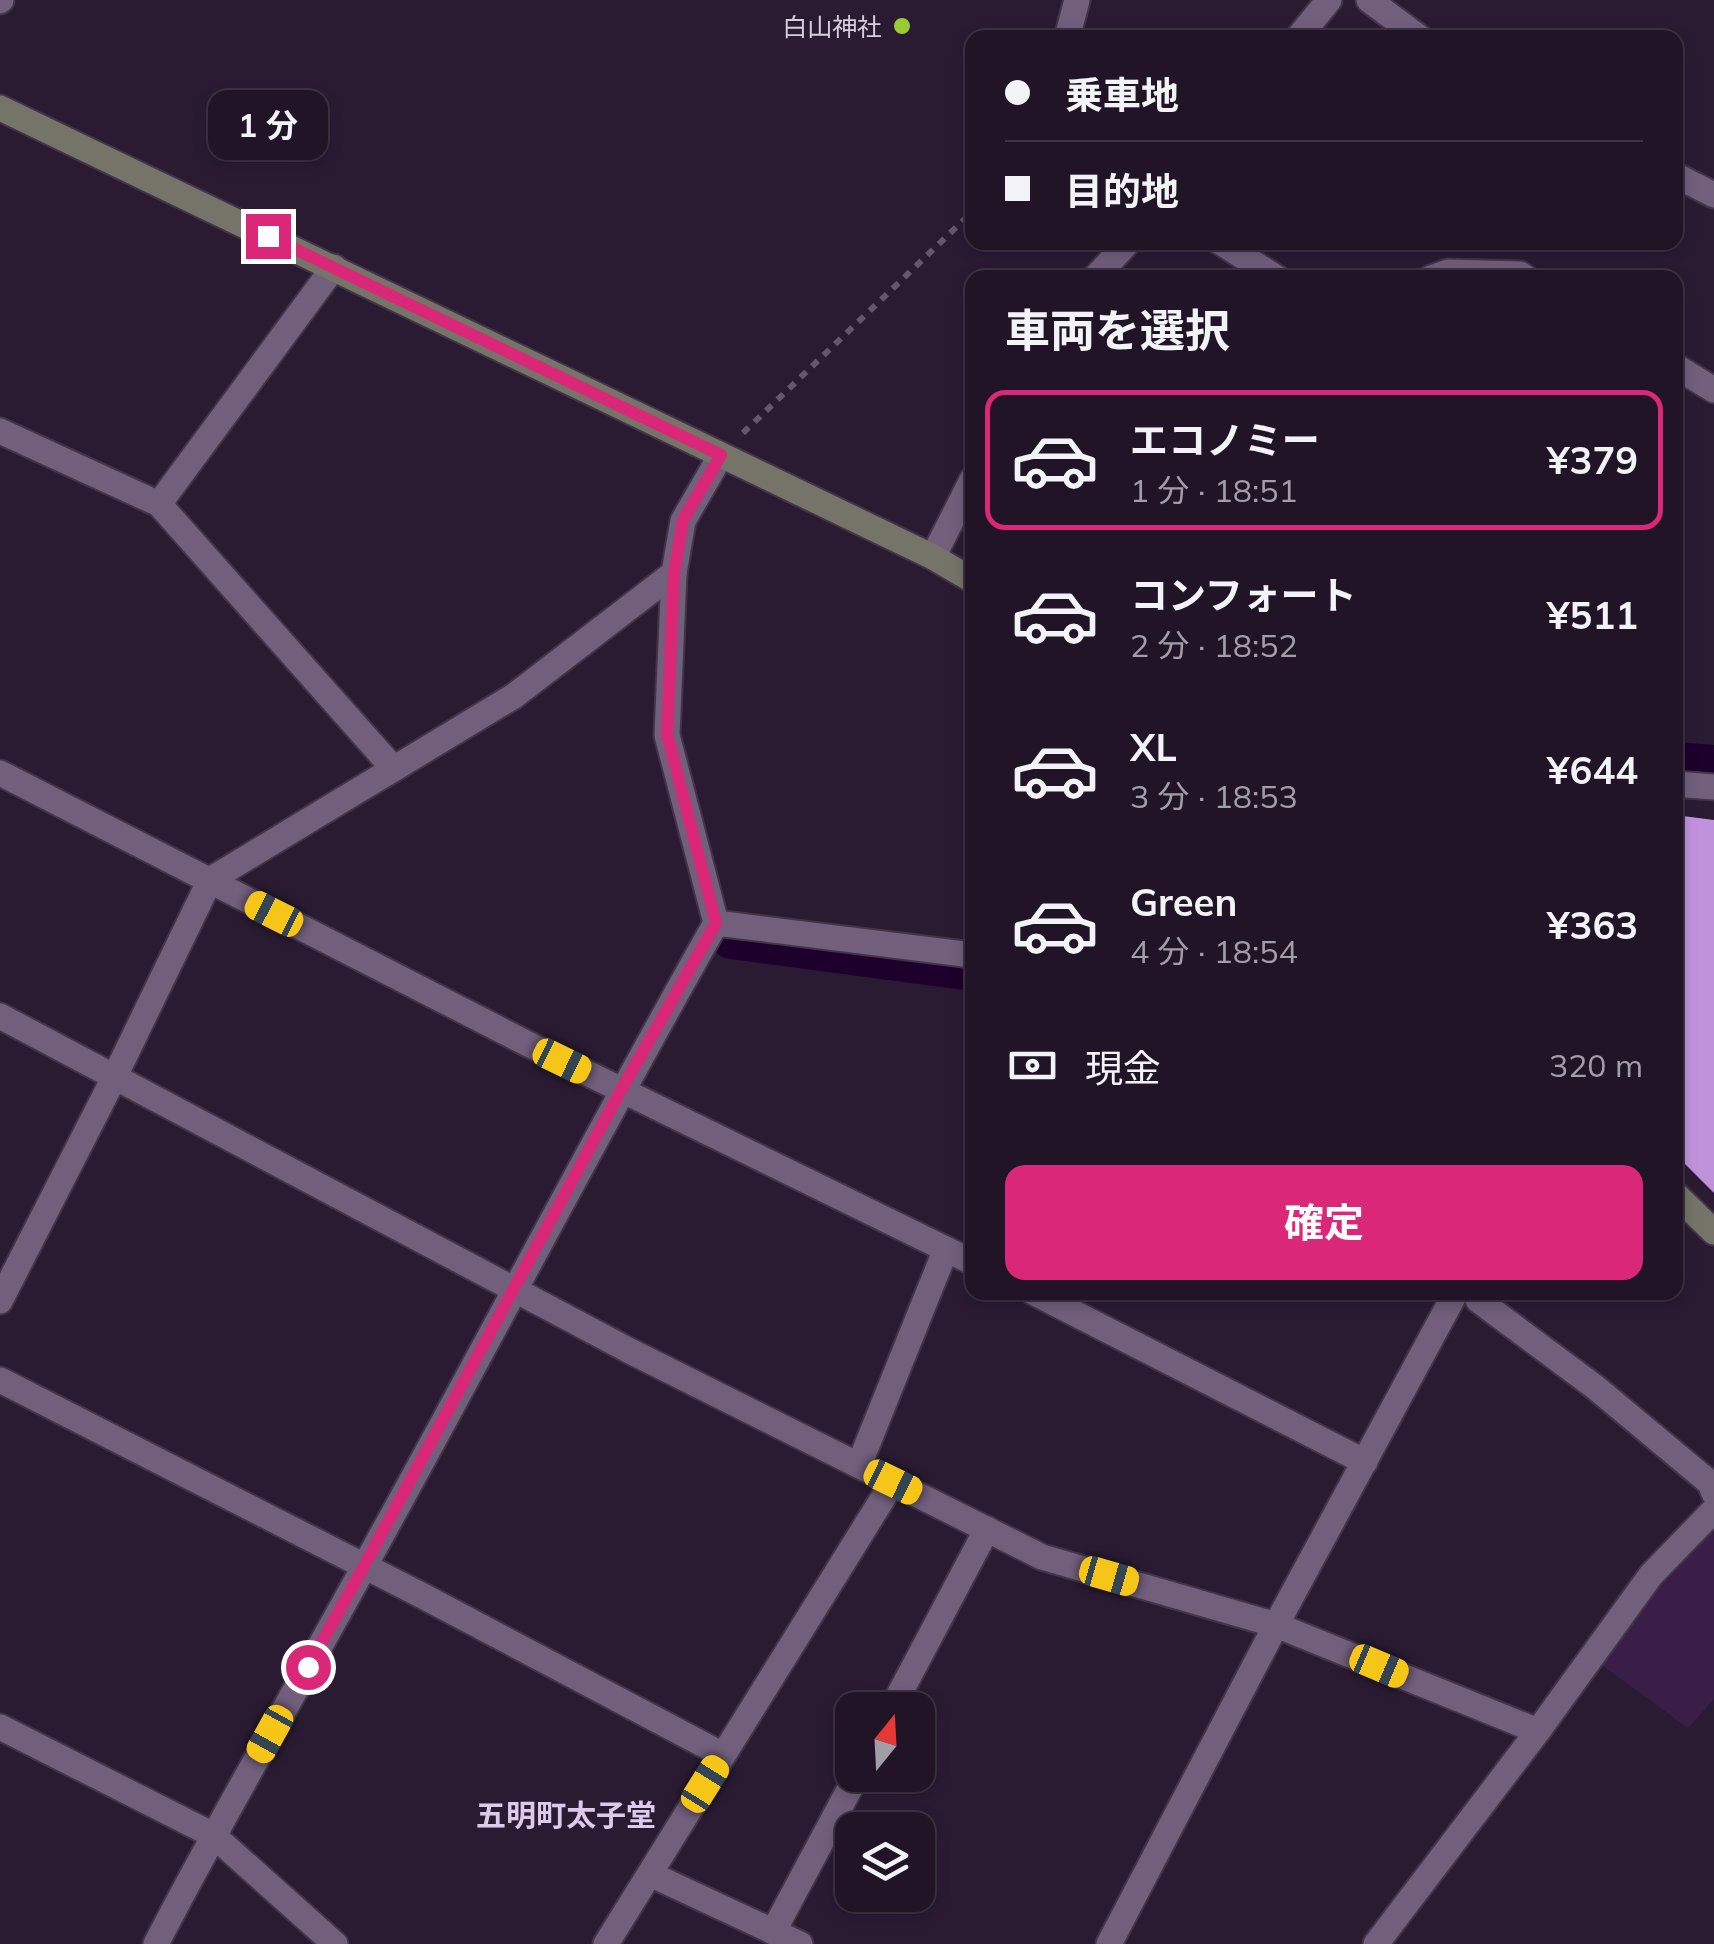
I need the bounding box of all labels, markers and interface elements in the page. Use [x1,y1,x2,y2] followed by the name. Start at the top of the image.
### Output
[782,11,882,42] place label: 白山神社
[891,15,913,37] marker: 白山神社
[1065,71,1179,119] text: 乗車地
[208,91,328,161] callout: 1 分
[238,105,298,145] text: 1 分
[1065,167,1179,215] text: 目的地
[246,214,291,259] route end
[1005,302,1230,358] text: 車両を選択
[1010,415,1100,505] icon: car
[1130,416,1320,464] text: エコノミー
[1547,436,1638,484] text: ¥379
[1130,470,1298,510] text: 1 分 · 18:51
[1010,570,1100,660] icon: car
[1130,571,1357,619] text: コンフォート
[1547,591,1638,639] text: ¥511
[1130,625,1298,665] text: 2 分 · 18:52
[1130,723,1177,771] text: XL
[1010,725,1100,815] icon: car
[1547,746,1638,794] text: ¥644
[1130,776,1298,816] text: 3 分 · 18:53
[1130,878,1237,926] text: Green
[1010,880,1100,970] icon: car
[240,887,308,941] car
[1547,901,1638,949] text: ¥363
[1130,931,1298,971] text: 4 分 · 18:54
[528,1034,596,1088] car
[1005,1038,1060,1093] icon: cash
[1085,1044,1161,1092] text: 現金
[1549,1045,1643,1085] text: 320 m
[1005,1165,1643,1280] button: 確定
[859,1455,927,1509] car
[1076,1553,1142,1599] car
[1346,1640,1412,1692] car
[286,1645,331,1690] route start
[835,1692,935,1792] north arrow
[835,1692,935,1912] map controls
[242,1700,298,1768] car
[676,1751,734,1817] car
[476,1796,656,1834] district label: 五明町太子堂
[835,1812,935,1912] button: layers

